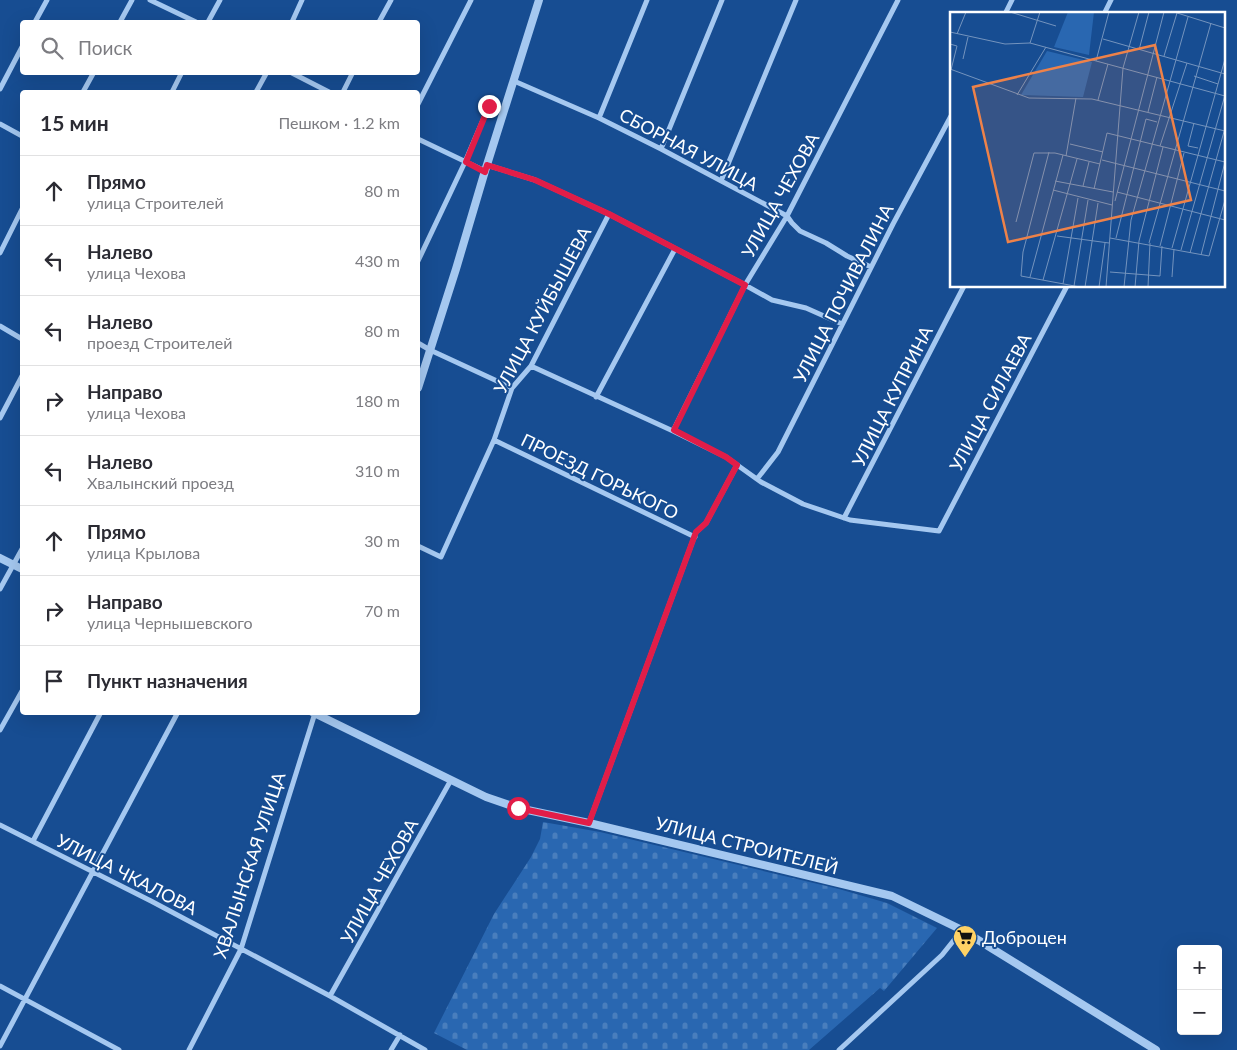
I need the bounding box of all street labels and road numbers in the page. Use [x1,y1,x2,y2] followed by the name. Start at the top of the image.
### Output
[616,103,763,195] street label: СБОРНАЯ УЛИЦА
[737,128,824,261] street label: УЛИЦА ЧЕХОВА
[788,199,898,386] street label: УЛИЦА ПОЧИВАЛИНА
[489,222,596,397] street label: УЛИЦА КУЙБЫШЕВА
[847,321,937,470] street label: УЛИЦА КУПРИНА
[944,329,1036,475] street label: УЛИЦА СИЛАЕВА
[518,428,682,524] street label: ПРОЕЗД ГОРЬКОГО
[208,768,290,961] street label: ХВАЛЫНСКАЯ УЛИЦА
[653,812,841,878] street label: УЛИЦА СТРОИТЕЛЕЙ
[336,814,423,947] street label: УЛИЦА ЧЕХОВА
[53,829,202,919] street label: УЛИЦА ЧКАЛОВА

